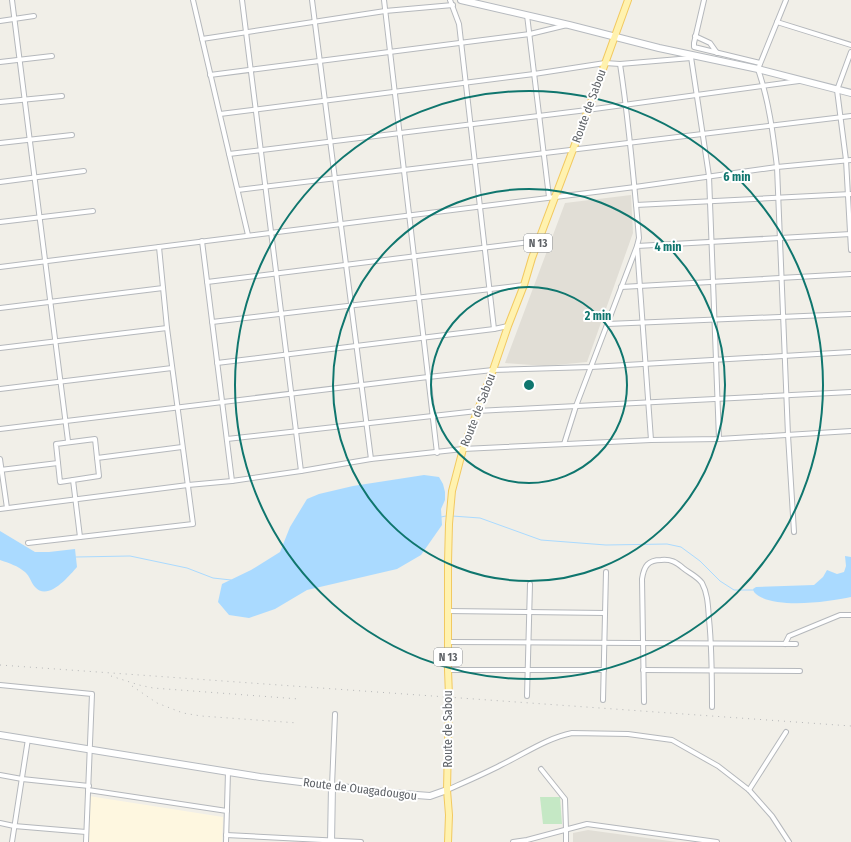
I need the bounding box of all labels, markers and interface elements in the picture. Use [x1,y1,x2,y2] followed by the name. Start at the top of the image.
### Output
[569,67,609,145] street label: Route de Sabou
[723,170,751,184] text: 6 min
[524,234,552,252] road number: N 13
[654,240,682,254] text: 4 min
[584,309,611,323] text: 2 min
[458,371,498,449] street label: Route de Sabou
[522,378,536,392] centre of rings
[434,648,462,666] road number: N 13
[441,690,455,768] street label: Route de Sabou
[302,775,418,803] street label: Route de Ouagadougou

